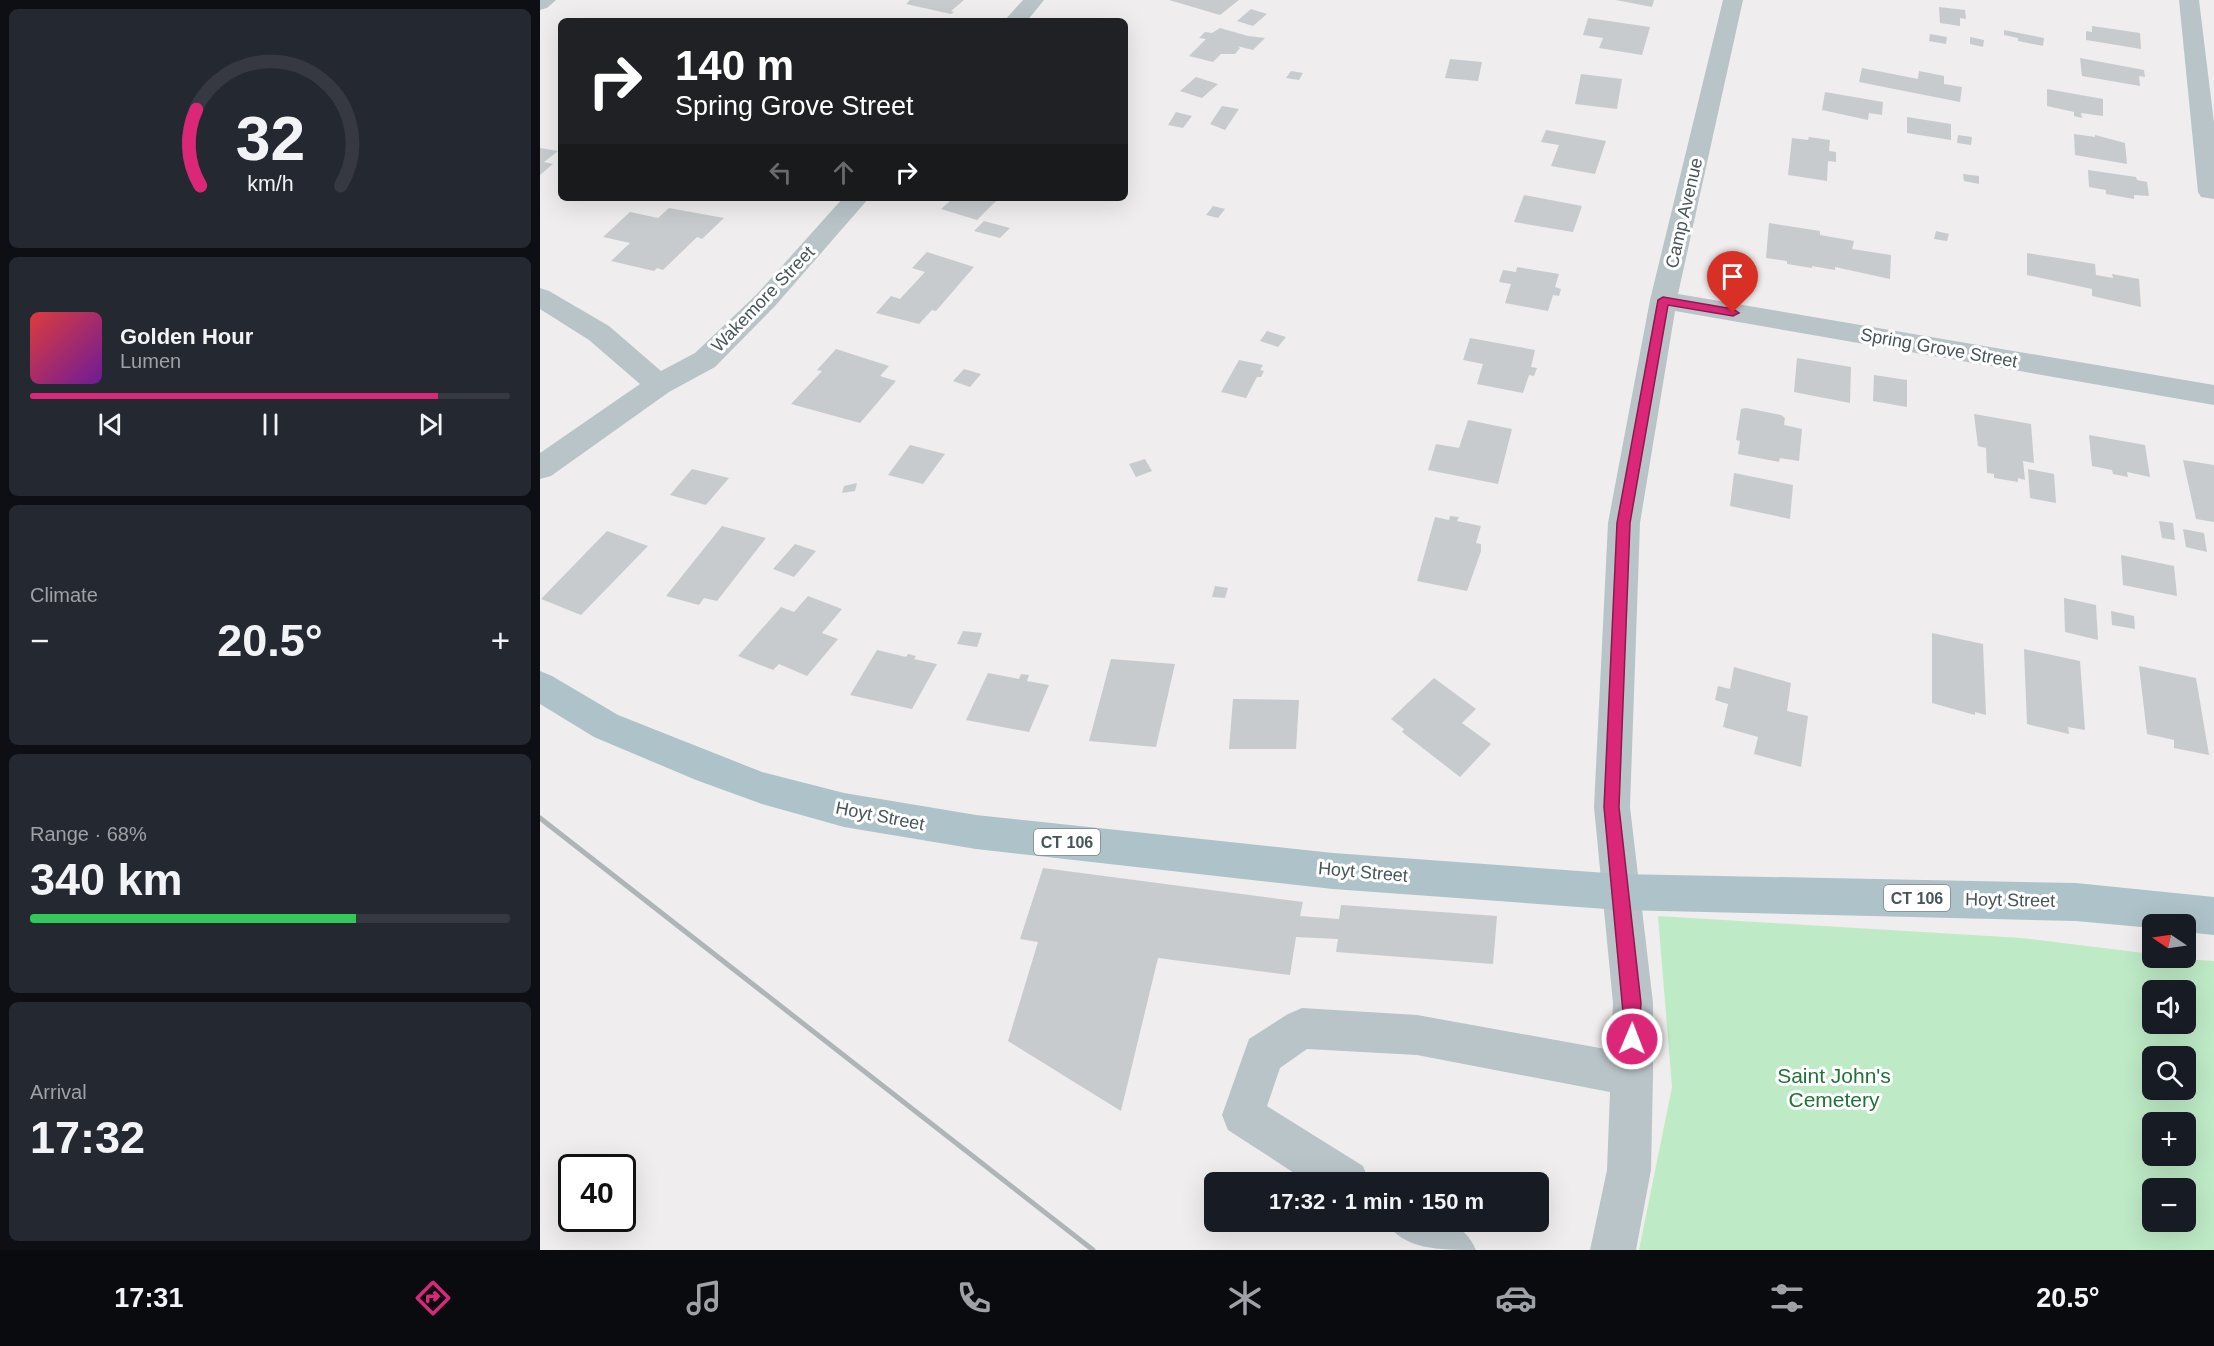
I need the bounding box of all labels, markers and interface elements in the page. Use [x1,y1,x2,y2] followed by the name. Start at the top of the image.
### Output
[576,42,654,120] icon: right
[675,42,794,89] text: 140 m
[675,91,914,121] text: Spring Grove Street
[235,104,305,173] text: 32
[764,156,797,189] icon: left
[827,156,860,189] icon: ahead
[890,156,923,189] icon: right
[1662,156,1706,270] street label: Camp Avenue
[247,172,293,196] text: km/h
[707,242,819,356] street label: Wakemore Street
[1707,251,1758,313] pin
[1716,260,1749,293] icon: arrive
[120,324,253,349] text: Golden Hour
[1859,324,2019,372] street label: Spring Grove Street
[120,350,181,372] text: Lumen
[94,408,127,441] icon: previous
[254,408,287,441] icon: pause
[414,408,447,441] icon: next
[30,584,98,606] text: Climate
[217,615,323,666] text: 20.5°
[30,622,49,659] text: −
[491,622,510,659] text: +
[834,798,926,834] street label: Hoyt Street
[30,823,147,845] text: Range · 68%
[1034,829,1100,855] road number: CT 106
[30,854,183,905] text: 340 km
[1317,858,1409,886] street label: Hoyt Street
[1884,885,1950,911] road number: CT 106
[1965,889,2055,911] street label: Hoyt Street
[2142,914,2196,968] north arrow
[2142,914,2196,1232] map controls
[2142,980,2196,1034] button: sound
[1600,1007,1664,1071] position arrow
[2142,1046,2196,1100] button: search
[1777,1064,1891,1111] park label: Saint John's Cemetery
[30,1081,87,1103] text: Arrival
[30,1112,145,1163] text: 17:32
[2142,1112,2196,1166] button: +
[558,1154,636,1232] speed limit sign: 40
[2142,1178,2196,1232] button: −
[1269,1189,1484,1214] text: 17:32 · 1 min · 150 m
[412,1277,454,1319] icon: directions
[683,1277,725,1319] icon: music
[953,1277,995,1319] icon: phone
[1224,1277,1266,1319] icon: climate
[1495,1277,1537,1319] icon: car
[1766,1277,1808,1319] icon: filters
[114,1283,183,1313] text: 17:31
[2036,1283,2100,1313] text: 20.5°

